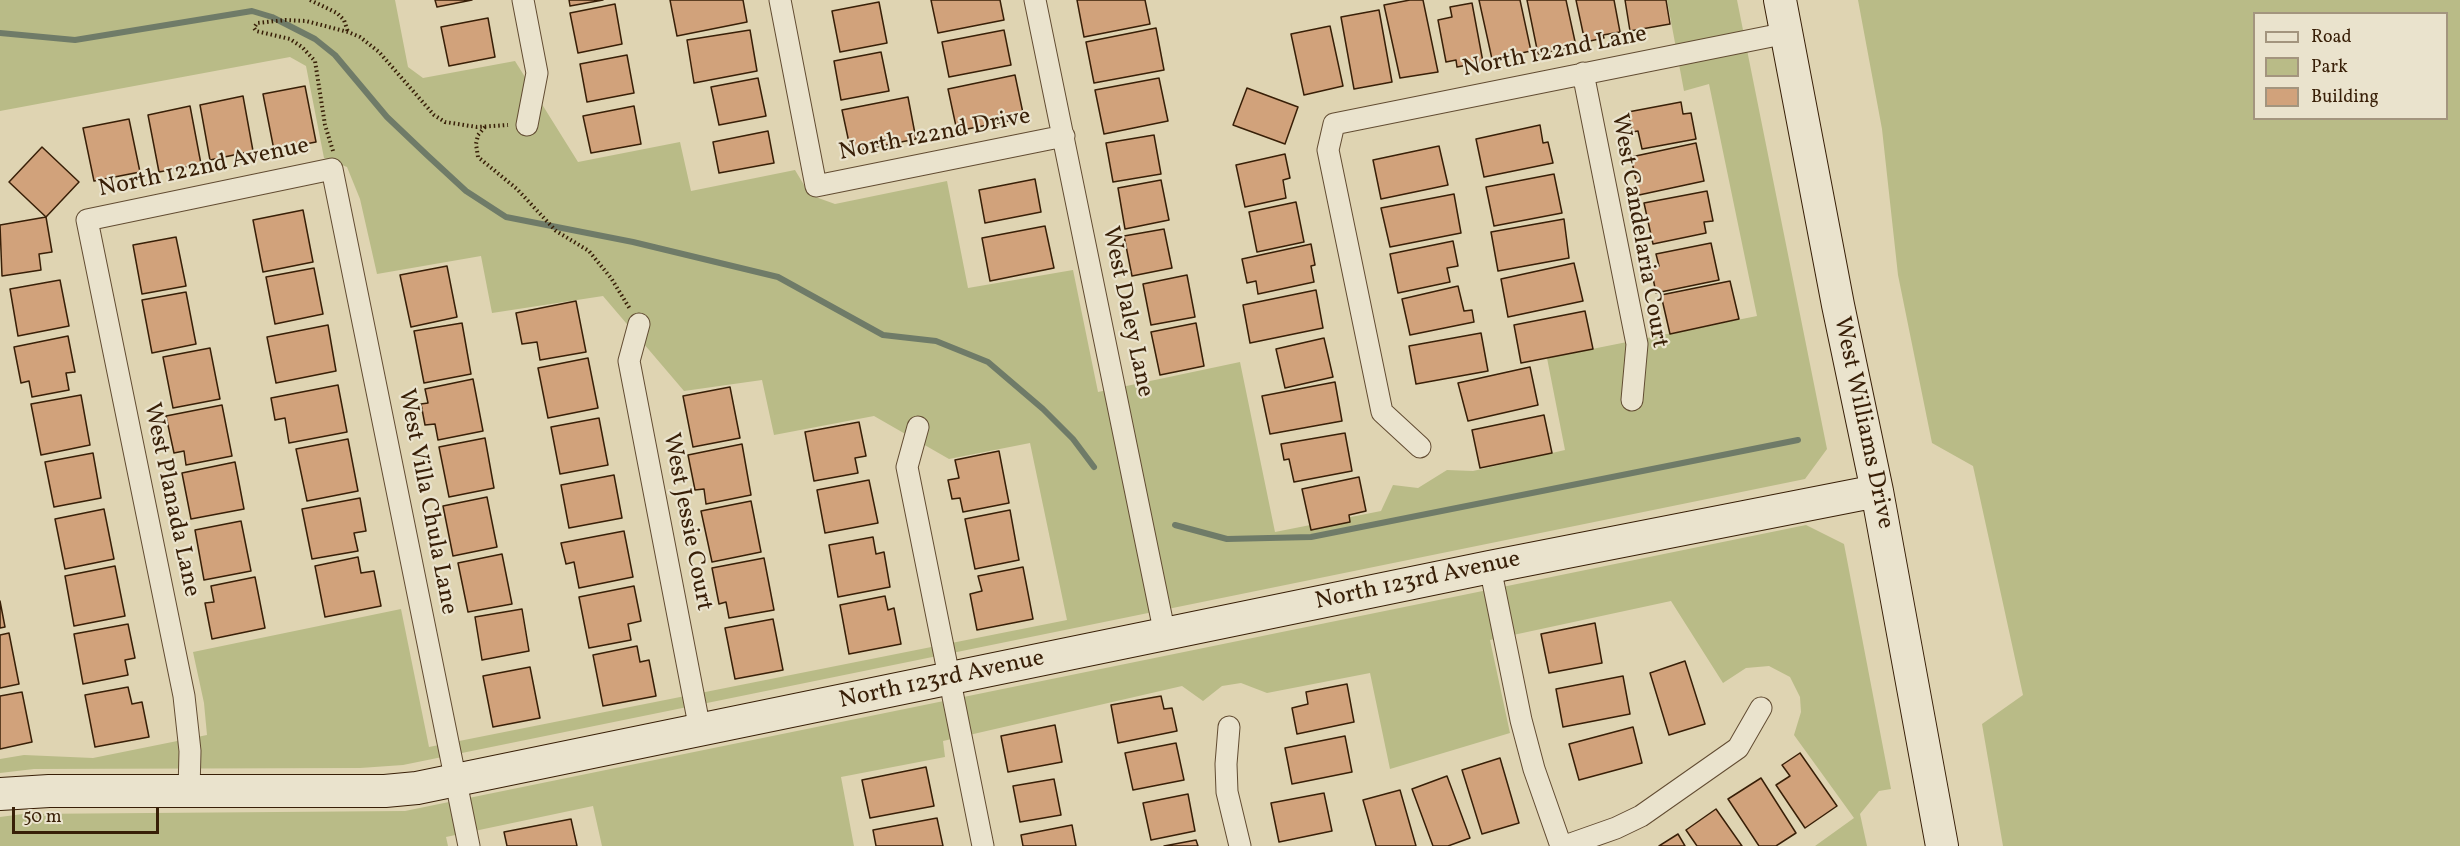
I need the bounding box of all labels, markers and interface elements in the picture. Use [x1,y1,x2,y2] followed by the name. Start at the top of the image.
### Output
[2253,12,2448,120] legend
[1460,21,1650,85] street label: North 122nd Lane
[2311,25,2352,50] text: Road
[2311,55,2348,80] text: Park
[2311,85,2379,110] text: Building
[837,103,1033,169] street label: North 122nd Drive
[1603,112,1673,350] street label: West Candelaria Court
[96,133,312,205] street label: North 122nd Avenue
[1094,224,1158,400] street label: West Daley Lane
[1825,314,1899,532] street label: West Williams Drive
[390,387,462,617] street label: West Villa Chula Lane
[135,400,205,600] street label: West Planada Lane
[655,431,717,613] street label: West Jessie Court
[1313,546,1523,618] street label: North 123rd Avenue
[837,645,1047,717] street label: North 123rd Avenue
[15,795,162,833] scale bar
[23,805,62,830] text: 50 m

